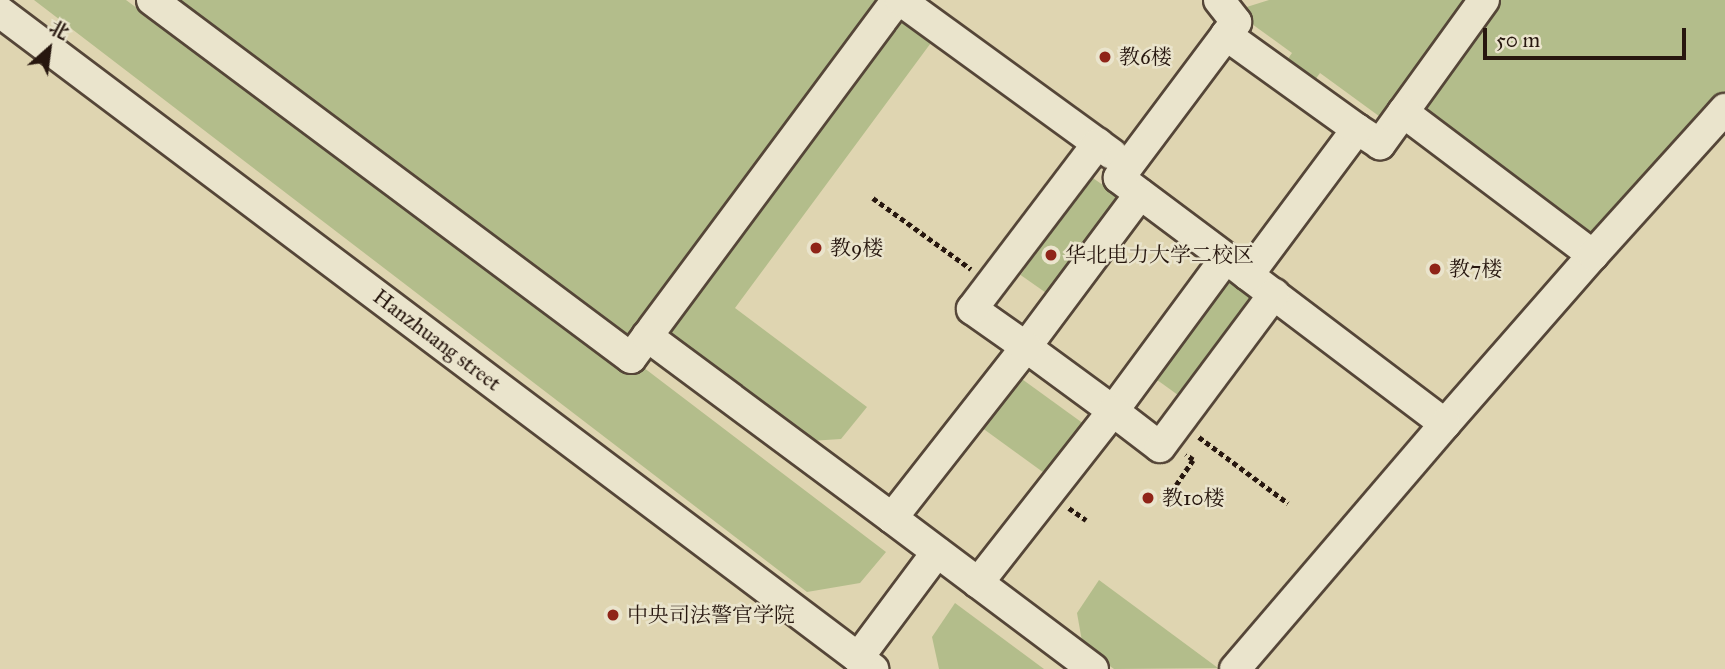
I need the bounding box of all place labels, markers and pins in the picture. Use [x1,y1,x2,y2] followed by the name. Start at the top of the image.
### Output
[1119,44,1172,70] place label: 教6楼
[1097,49,1113,65] marker: 教6楼
[830,235,883,261] place label: 教9楼
[808,240,824,256] marker: 教9楼
[1065,242,1254,268] place label: 华北电力大学二校区
[1043,247,1059,263] marker: 华北电力大学二校区
[1449,256,1502,282] place label: 教7楼
[1427,261,1443,277] marker: 教7楼
[1162,485,1224,511] place label: 教10楼
[1140,490,1156,506] marker: 教10楼
[627,602,795,628] place label: 中央司法警官学院
[605,607,621,623] marker: 中央司法警官学院

